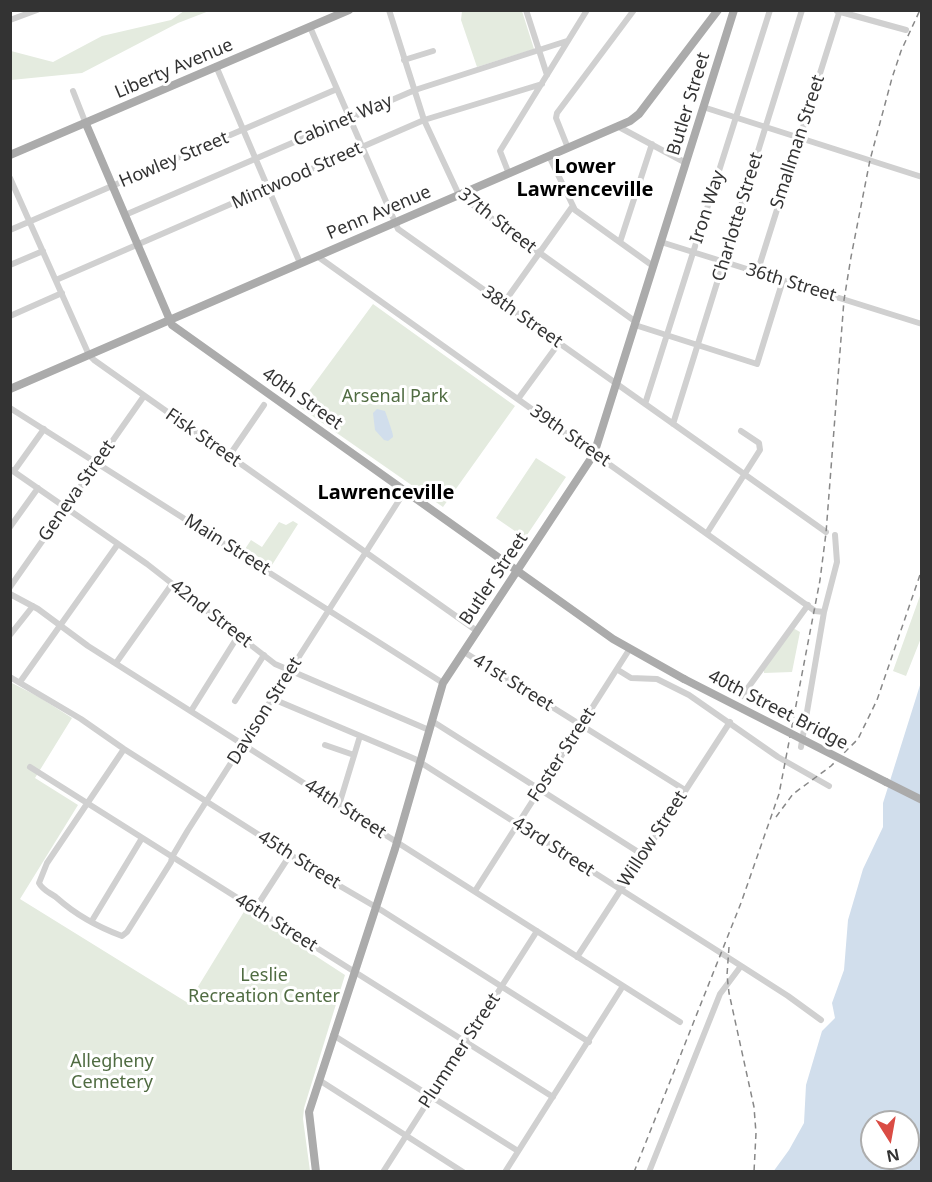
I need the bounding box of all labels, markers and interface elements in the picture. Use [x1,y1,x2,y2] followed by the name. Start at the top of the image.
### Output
[112,34,236,104] street label: Liberty Avenue
[663,50,715,158] street label: Butler Street
[766,73,830,211] street label: Smallman Street
[290,90,396,152] street label: Cabinet Way
[116,127,232,193] street label: Howley Street
[228,138,366,214] street label: Mintwood Street
[708,150,768,284] street label: Charlotte Street
[517,155,653,202] district label: Lower Lawrenceville
[686,168,730,246] street label: Iron Way
[324,181,434,245] street label: Penn Avenue
[454,184,540,258] street label: 37th Street
[743,259,839,307] street label: 36th Street
[478,281,566,353] street label: 38th Street
[258,363,346,435] street label: 40th Street
[342,386,448,408] park label: Arsenal Park
[526,400,614,472] street label: 39th Street
[161,404,245,472] street label: Fisk Street
[34,436,120,546] street label: Geneva Street
[318,481,454,505] district label: Lawrenceville
[180,510,274,580] street label: Main Street
[455,529,533,629] street label: Butler Street
[166,575,256,653] street label: 42nd Street
[469,650,557,716] street label: 41st Street
[223,653,307,769] street label: Davison Street
[705,665,851,755] street label: 40th Street Bridge
[524,704,600,806] street label: Foster Street
[300,775,390,843] street label: 44th Street
[614,787,692,891] street label: Willow Street
[508,812,598,882] street label: 43rd Street
[254,826,344,894] street label: 45th Street
[231,889,321,957] street label: 46th Street
[188,965,340,1008] park label: Leslie Recreation Center
[415,989,505,1113] street label: Plummer Street
[70,1051,154,1094] park label: Allegheny Cemetery
[860,1110,920,1170] north arrow
[885,1144,902,1168] text: N

